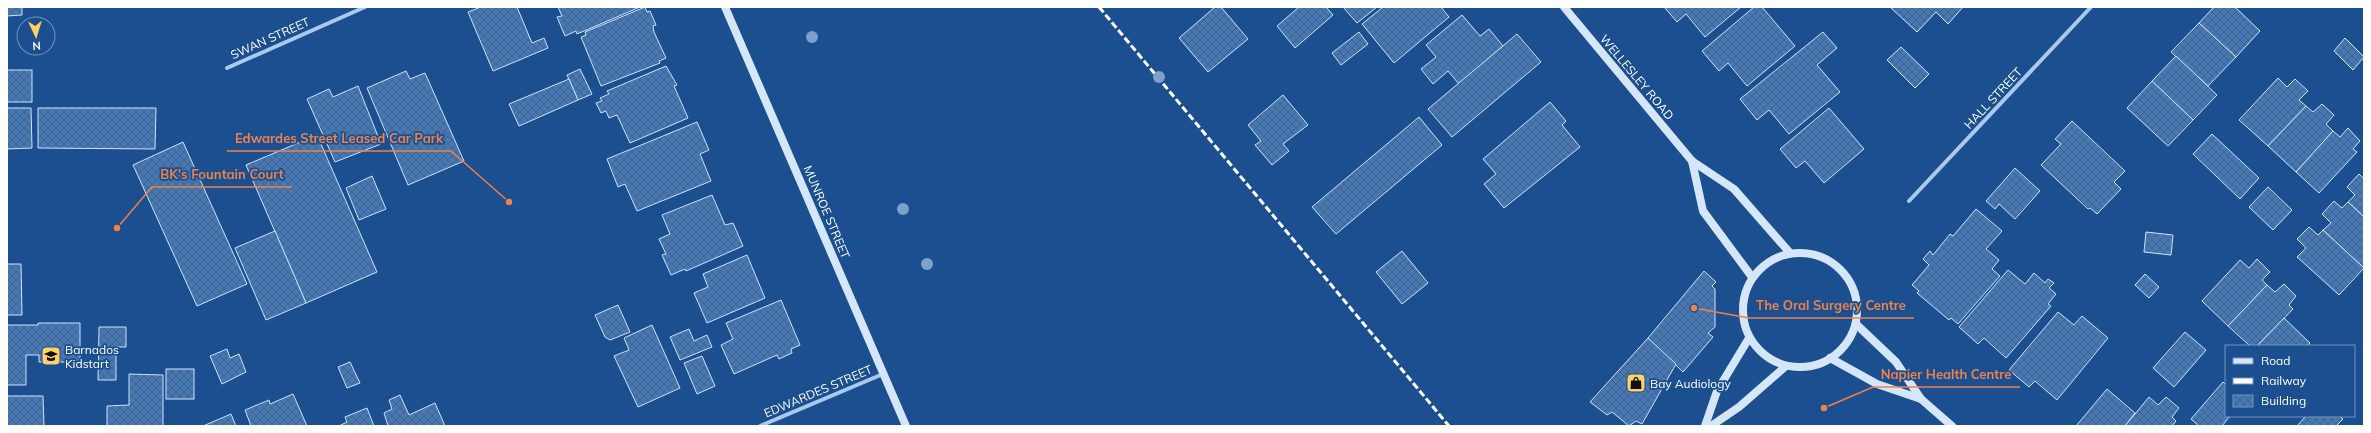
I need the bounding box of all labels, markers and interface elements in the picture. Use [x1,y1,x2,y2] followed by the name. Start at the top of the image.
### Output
[228,14,313,62] street label: SWAN STREET
[16,16,56,56] north arrow
[1597,31,1677,123] street label: WELLESLEY ROAD
[32,39,41,53] text: N
[1961,64,2026,132] street label: HALL STREET
[227,126,451,151] callout: Edwardes Street Leased Car Park
[235,130,444,146] text: Edwardes Street Leased Car Park
[152,162,292,187] callout: BK's Fountain Court
[801,163,854,262] street label: MUNROE STREET
[160,166,284,182] text: BK's Fountain Court
[1749,293,1914,318] callout: The Oral Surgery Centre
[1756,297,1906,314] text: The Oral Surgery Centre
[65,342,119,371] place label: Barnados Kidstart
[40,345,62,367] school or university icon: Barnados Kidstart
[2225,345,2355,417] legend
[2261,353,2290,368] text: Road
[762,361,875,421] street label: EDWARDES STREET
[1873,362,2020,387] callout: Napier Health Centre
[1881,366,2011,382] text: Napier Health Centre
[1625,372,1647,394] shop icon: Bay Audiology
[2261,373,2307,388] text: Railway
[1650,376,1731,391] place label: Bay Audiology
[2261,393,2306,408] text: Building

